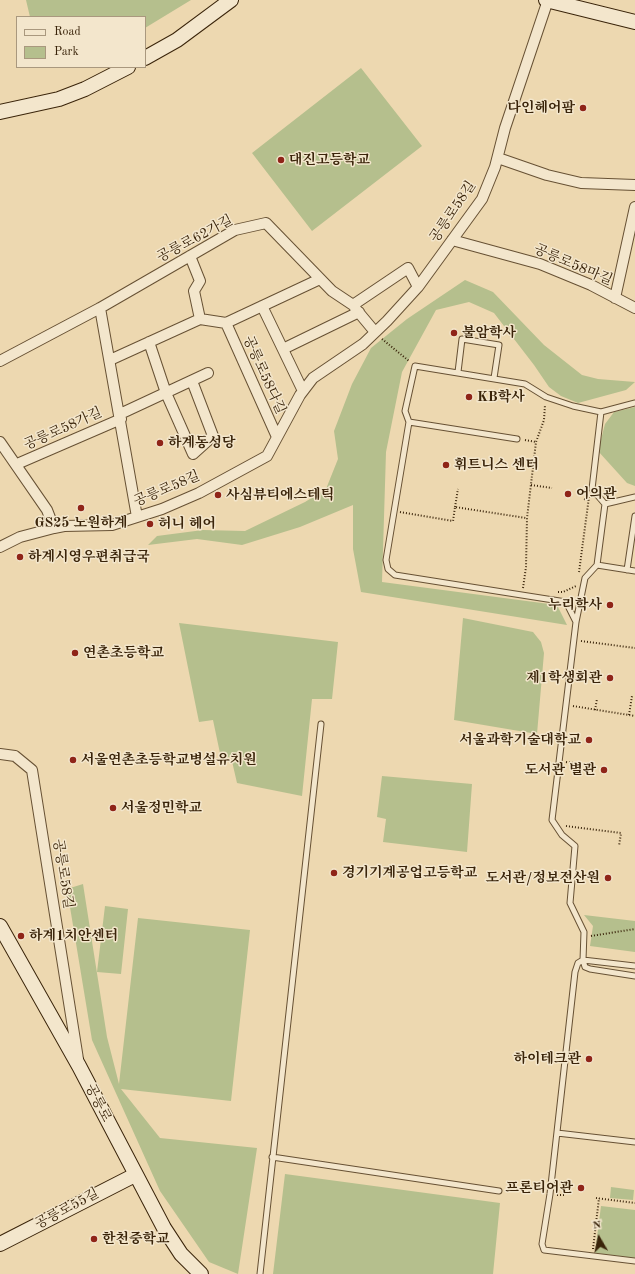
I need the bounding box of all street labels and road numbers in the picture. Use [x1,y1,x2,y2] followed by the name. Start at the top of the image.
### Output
[426,178,480,246] street label: 공릉로58길
[154,212,236,266] street label: 공릉로62가길
[531,241,615,289] street label: 공릉로58마길
[239,333,289,417] street label: 공릉로58다길
[21,404,105,454] street label: 공릉로58가길
[131,468,203,510] street label: 공릉로58길
[49,838,77,910] street label: 공릉로58길
[81,1081,115,1125] street label: 공릉로
[32,1185,102,1233] street label: 공릉로55길

